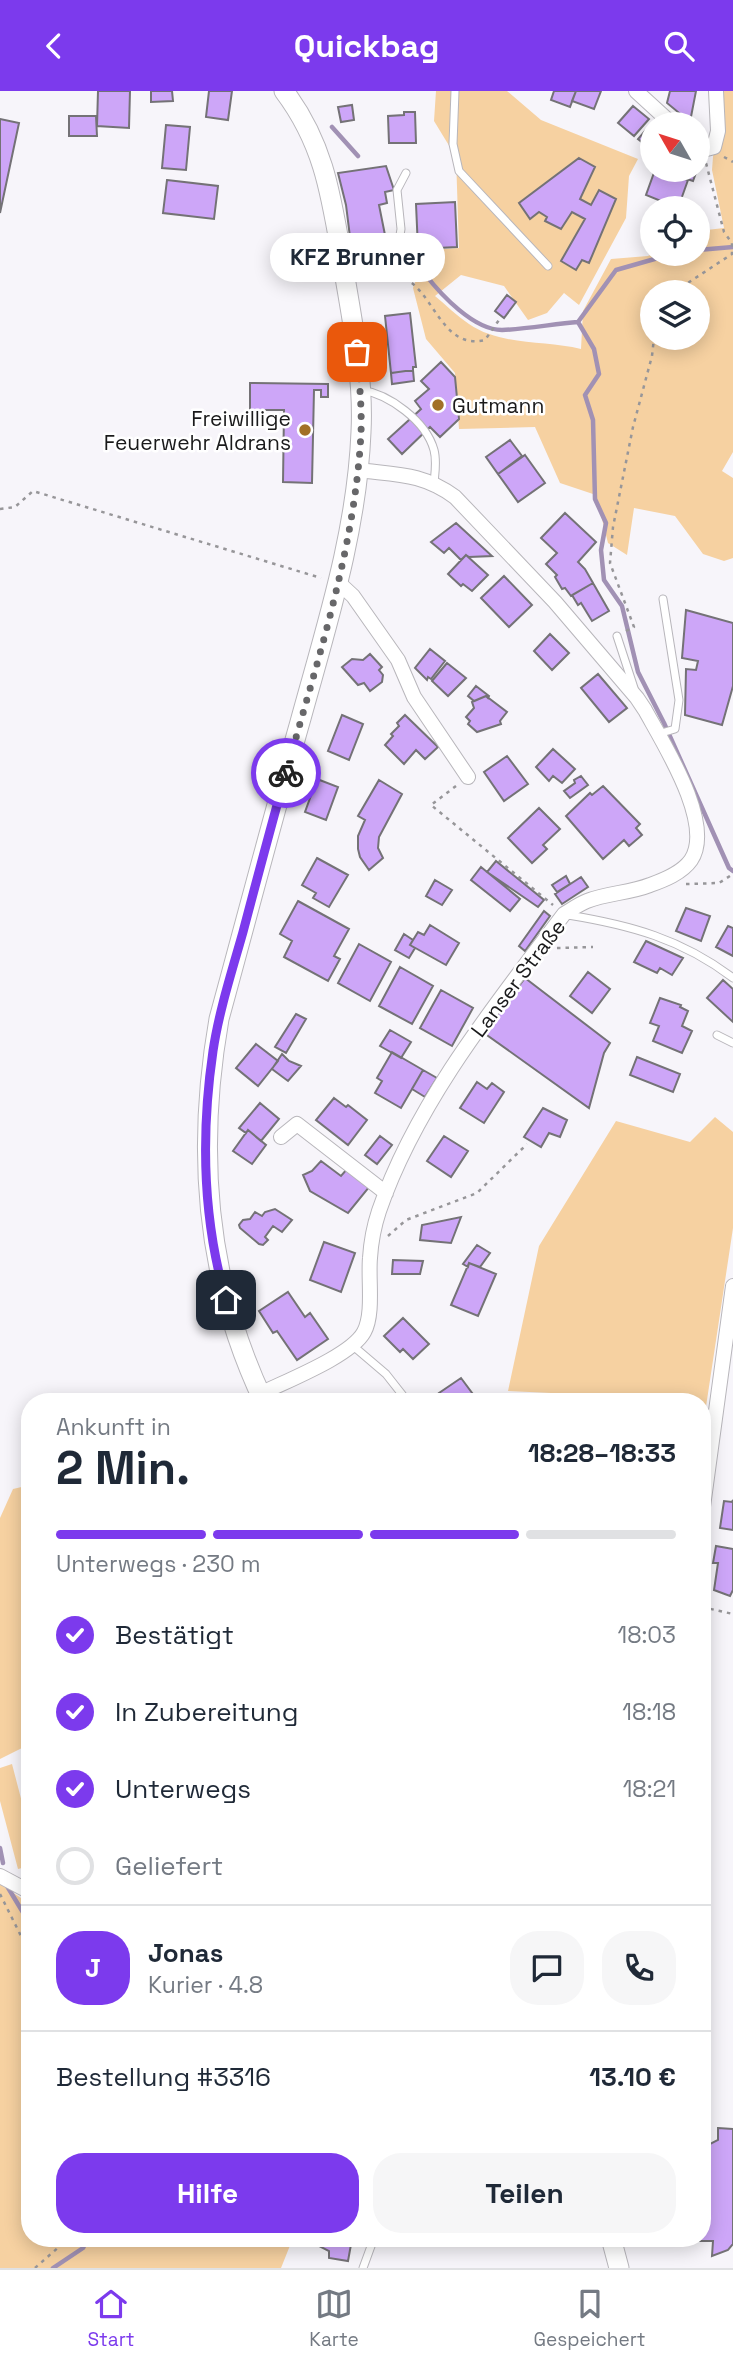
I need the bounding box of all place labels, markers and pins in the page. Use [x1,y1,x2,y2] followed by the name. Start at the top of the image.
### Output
[270,233,444,282] callout: KFZ Brunner
[327,322,387,382] pin
[452,392,544,419] place label: Gutmann
[430,397,446,413] marker: Gutmann
[104,405,291,456] place label: Freiwillige Feuerwehr Aldrans
[297,422,313,438] marker: Freiwillige Feuerwehr Aldrans
[196,1270,256,1330] pin

